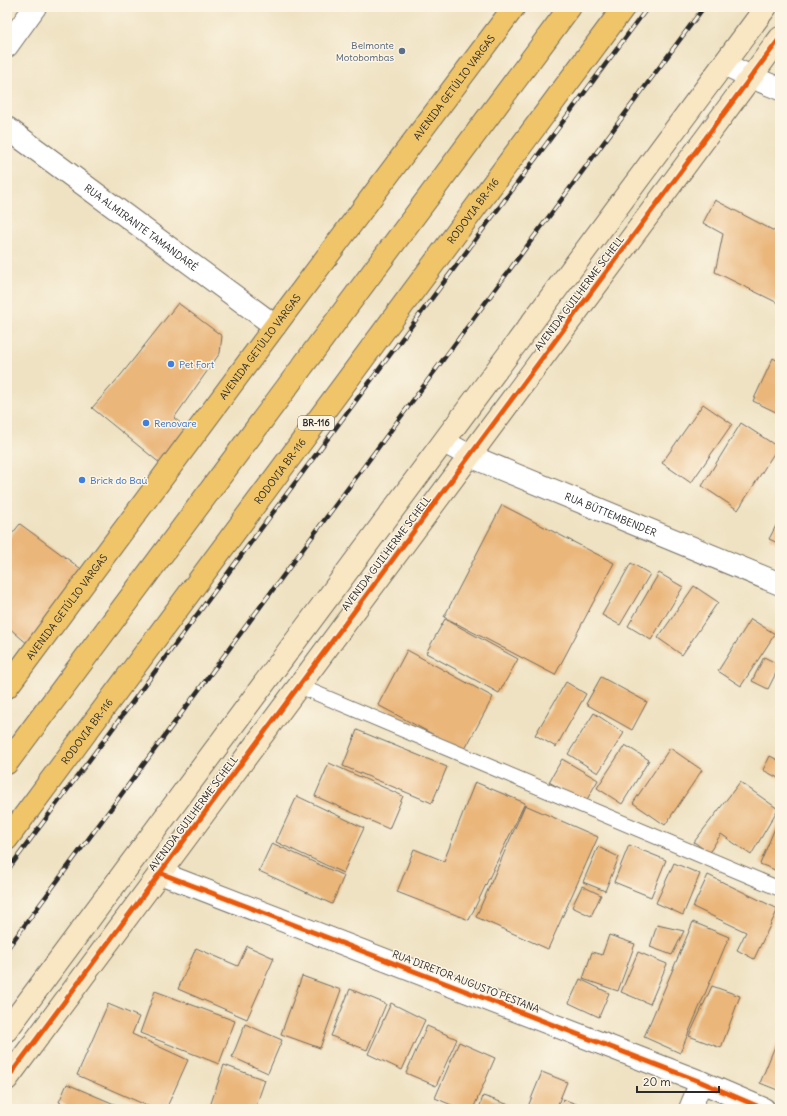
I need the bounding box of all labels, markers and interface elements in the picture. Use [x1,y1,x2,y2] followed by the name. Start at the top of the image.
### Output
[411,32,498,143] street label: AVENIDA GETÚLIO VARGAS
[336,39,394,64] place label: Belmonte Motobombas
[397,46,407,56] marker: Belmonte Motobombas
[445,176,502,247] street label: RODOVIA BR-116
[82,181,201,274] street label: RUA ALMIRANTE TAMANDARÉ
[532,233,627,354] street label: AVENIDA GUILHERME SCHELL
[217,291,304,402] street label: AVENIDA GETÚLIO VARGAS
[179,358,215,371] place label: Pet Fort
[166,359,176,369] marker: Pet Fort
[298,416,334,430] road number: BR-116
[154,417,197,430] place label: Renovare
[141,418,151,428] marker: Renovare
[252,436,309,507] street label: RODOVIA BR-116
[90,474,148,487] place label: Brick do Baú
[77,475,87,485] marker: Brick do Baú
[563,490,659,540] street label: RUA BÜTTEMBENDER
[339,493,434,614] street label: AVENIDA GUILHERME SCHELL
[24,551,111,662] street label: AVENIDA GETÚLIO VARGAS
[59,696,116,767] street label: RODOVIA BR-116
[146,753,241,874] street label: AVENIDA GUILHERME SCHELL
[390,947,542,1016] street label: RUA DIRETOR AUGUSTO PESTANA
[637,1068,719,1094] scale bar
[643,1074,671,1089] text: 20 m

